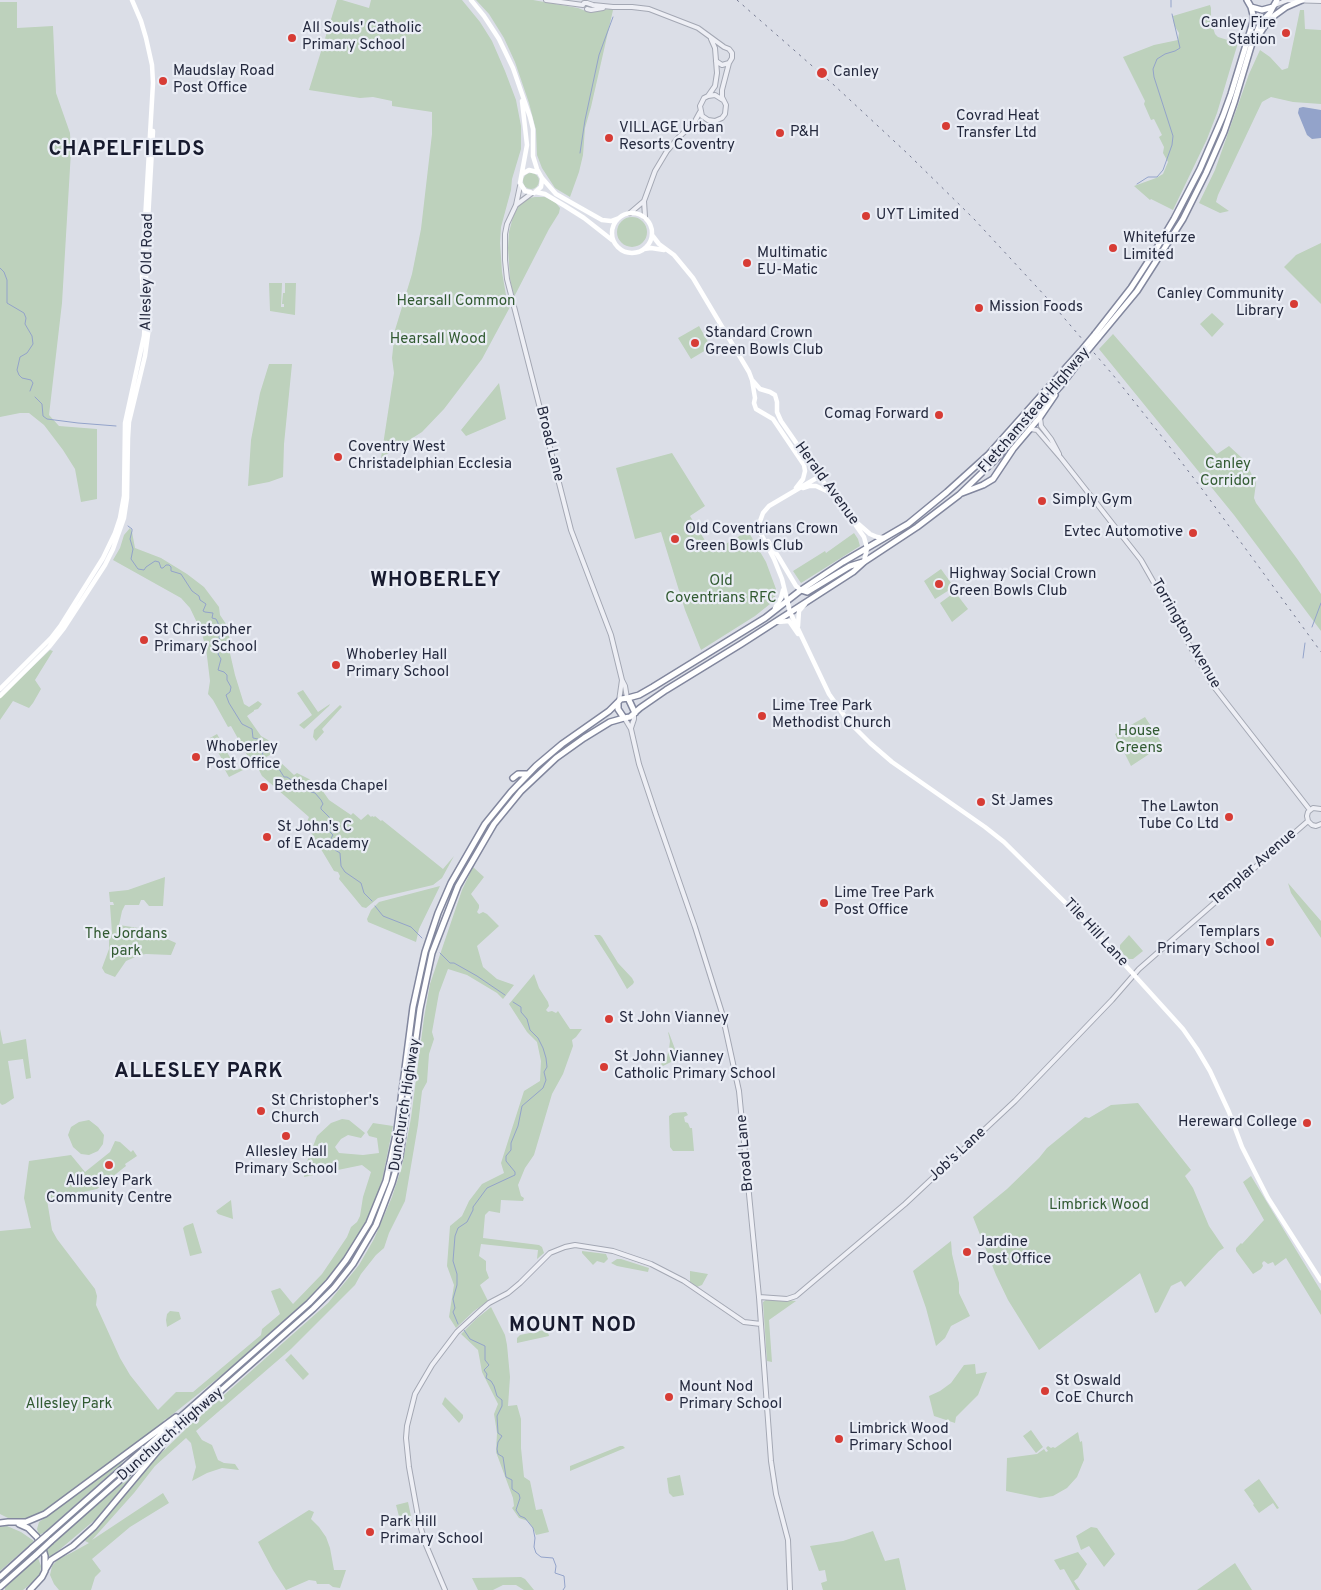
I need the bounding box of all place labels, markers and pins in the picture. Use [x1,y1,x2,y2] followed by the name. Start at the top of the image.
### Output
[1201,15,1276,50] place label: Canley Fire Station
[302,20,422,55] place label: All Souls' Catholic Primary School
[1280,27,1292,39] marker: Canley Fire Station
[286,32,298,44] marker: All Souls' Catholic Primary School
[173,63,274,98] place label: Maudslay Road Post Office
[833,64,879,82] place label: Canley
[815,66,829,80] marker: Canley
[157,75,169,87] marker: Maudslay Road Post Office
[956,108,1039,143] place label: Covrad Heat Transfer Ltd
[619,120,735,155] place label: VILLAGE Urban Resorts Coventry
[940,120,952,132] marker: Covrad Heat Transfer Ltd
[790,124,819,142] place label: P&H
[774,127,786,139] marker: P&H
[603,132,615,144] marker: VILLAGE Urban Resorts Coventry
[876,207,959,225] place label: UYT Limited
[860,210,872,222] marker: UYT Limited
[1123,230,1196,265] place label: Whitefurze Limited
[1107,242,1119,254] marker: Whitefurze Limited
[757,245,828,280] place label: Multimatic EU-Matic
[741,257,753,269] marker: Multimatic EU-Matic
[1157,286,1284,321] place label: Canley Community Library
[1288,298,1300,310] marker: Canley Community Library
[989,299,1083,317] place label: Mission Foods
[973,302,985,314] marker: Mission Foods
[705,325,823,360] place label: Standard Crown Green Bowls Club
[689,337,701,349] marker: Standard Crown Green Bowls Club
[824,406,929,424] place label: Comag Forward
[933,409,945,421] marker: Comag Forward
[348,439,512,474] place label: Coventry West Christadelphian Ecclesia
[332,451,344,463] marker: Coventry West Christadelphian Ecclesia
[1052,492,1132,510] place label: Simply Gym
[1036,495,1048,507] marker: Simply Gym
[685,521,838,556] place label: Old Coventrians Crown Green Bowls Club
[1064,524,1183,542] place label: Evtec Automotive
[1187,527,1199,539] marker: Evtec Automotive
[669,533,681,545] marker: Old Coventrians Crown Green Bowls Club
[949,566,1096,601] place label: Highway Social Crown Green Bowls Club
[933,578,945,590] marker: Highway Social Crown Green Bowls Club
[154,622,257,657] place label: St Christopher Primary School
[138,634,150,646] marker: St Christopher Primary School
[346,647,449,682] place label: Whoberley Hall Primary School
[330,659,342,671] marker: Whoberley Hall Primary School
[772,698,891,733] place label: Lime Tree Park Methodist Church
[756,710,768,722] marker: Lime Tree Park Methodist Church
[206,739,280,774] place label: Whoberley Post Office
[190,751,202,763] marker: Whoberley Post Office
[274,778,388,796] place label: Bethesda Chapel
[258,781,270,793] marker: Bethesda Chapel
[991,793,1053,811] place label: St James
[975,796,987,808] marker: St James
[1138,799,1219,834] place label: The Lawton Tube Co Ltd
[1223,811,1235,823] marker: The Lawton Tube Co Ltd
[277,819,369,854] place label: St John's C of E Academy
[261,831,273,843] marker: St John's C of E Academy
[834,885,935,920] place label: Lime Tree Park Post Office
[818,897,830,909] marker: Lime Tree Park Post Office
[1157,924,1260,959] place label: Templars Primary School
[1264,936,1276,948] marker: Templars Primary School
[619,1010,729,1028] place label: St John Vianney
[603,1013,615,1025] marker: St John Vianney
[614,1049,776,1084] place label: St John Vianney Catholic Primary School
[598,1061,610,1073] marker: St John Vianney Catholic Primary School
[271,1093,379,1128] place label: St Christopher's Church
[255,1105,267,1117] marker: St Christopher's Church
[1178,1114,1297,1132] place label: Hereward College
[1301,1117,1313,1129] marker: Hereward College
[280,1130,292,1142] marker: Allesley Hall Primary School
[234,1144,338,1179] place label: Allesley Hall Primary School
[103,1159,115,1171] marker: Allesley Park Community Centre
[46,1173,172,1208] place label: Allesley Park Community Centre
[977,1234,1051,1269] place label: Jardine Post Office
[961,1246,973,1258] marker: Jardine Post Office
[1055,1373,1134,1408] place label: St Oswald CoE Church
[679,1379,782,1414] place label: Mount Nod Primary School
[1039,1385,1051,1397] marker: St Oswald CoE Church
[663,1391,675,1403] marker: Mount Nod Primary School
[849,1421,952,1456] place label: Limbrick Wood Primary School
[833,1433,845,1445] marker: Limbrick Wood Primary School
[380,1514,483,1549] place label: Park Hill Primary School
[364,1526,376,1538] marker: Park Hill Primary School

